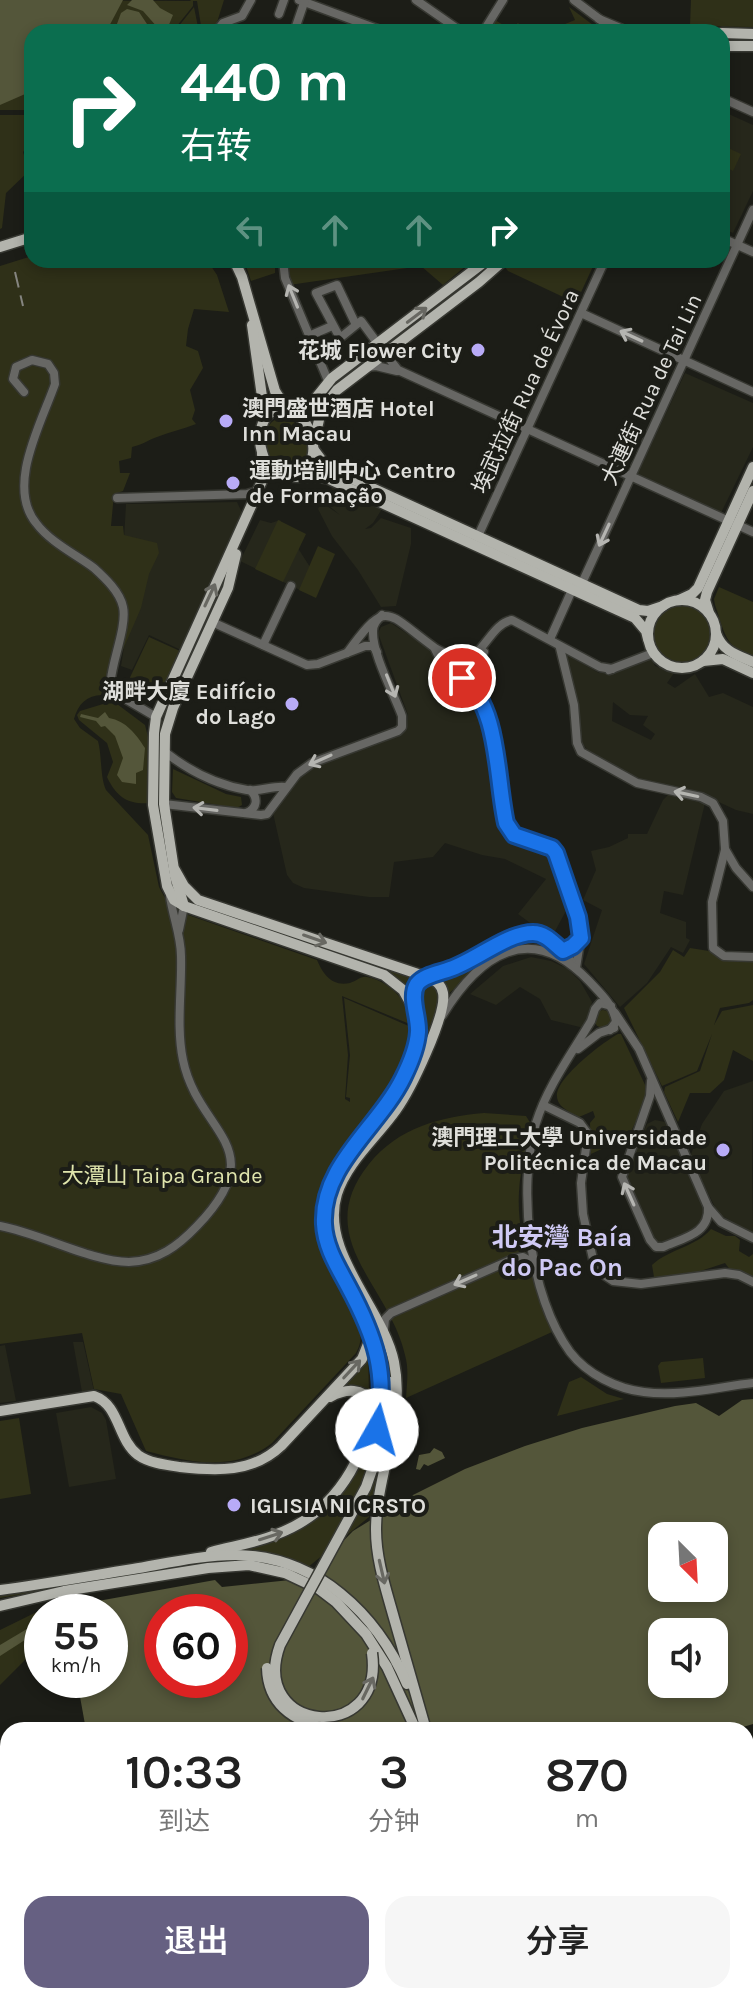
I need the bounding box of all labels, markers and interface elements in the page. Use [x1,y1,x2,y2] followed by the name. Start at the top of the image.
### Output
[180,49,349,114] text: 440 m
[48,56,152,160] icon: right
[180,125,252,167] text: 右转
[229,208,273,252] icon: left
[313,208,357,252] icon: ahead
[397,208,441,252] icon: ahead
[481,208,525,252] icon: right
[284,284,299,309] one-way arrow
[466,285,585,498] street label: 埃武拉街 Rua de Évora
[596,290,708,489] street label: 大連街 Rua de Tai Lin
[406,306,427,323] one-way arrow
[619,328,644,343] one-way arrow
[298,338,462,364] place label: 花城 Flower City
[469,341,487,359] marker: 花城 Flower City
[242,396,435,447] place label: 澳門盛世酒店 Hotel Inn Macau
[217,412,235,430] marker: 澳門盛世酒店 Hotel Inn Macau
[249,458,456,509] place label: 運動培訓中心 Centro de Formação
[224,474,242,492] marker: 運動培訓中心 Centro de Formação
[596,523,611,547] one-way arrow
[203,583,218,607] one-way arrow
[428,644,496,712] pin
[440,656,484,700] icon: arrive
[384,673,399,698] one-way arrow
[102,679,276,730] place label: 湖畔大廈 Edifício do Lago
[283,695,301,713] marker: 湖畔大廈 Edifício do Lago
[308,754,332,769] one-way arrow
[673,786,699,801] one-way arrow
[192,801,219,816] one-way arrow
[303,933,328,948] one-way arrow
[431,1125,707,1176] place label: 澳門理工大學 Universidade Politécnica de Macau
[714,1141,732,1159] marker: 澳門理工大學 Universidade Politécnica de Macau
[61,1163,263,1189] park label: 大潭山 Taipa Grande
[621,1182,636,1206] one-way arrow
[492,1222,632,1283] district label: 北安灣 Baía do Pac On
[453,1273,478,1288] one-way arrow
[343,1360,361,1380] one-way arrow
[335,1388,419,1472] position arrow
[250,1493,426,1519] place label: IGLISIA NI CRSTO
[225,1496,243,1514] marker: IGLISIA NI CRSTO
[648,1522,728,1602] north arrow
[648,1522,728,1698] map controls
[257,1528,283,1543] one-way arrow
[375,1559,390,1585] one-way arrow
[144,1594,248,1698] speed limit sign: 60
[53,1612,99,1659] text: 55
[648,1618,728,1698] button: sound
[51,1654,101,1677] text: km/h
[361,1676,376,1700] one-way arrow
[125,1744,243,1800] text: 10:33
[379,1744,409,1800] text: 3
[545,1747,629,1803] text: 870
[575,1803,599,1834] text: m
[158,1806,210,1837] text: 到达
[368,1806,420,1837] text: 分钟
[24,1896,369,1988] button: 退出
[385,1896,730,1988] button: 分享

